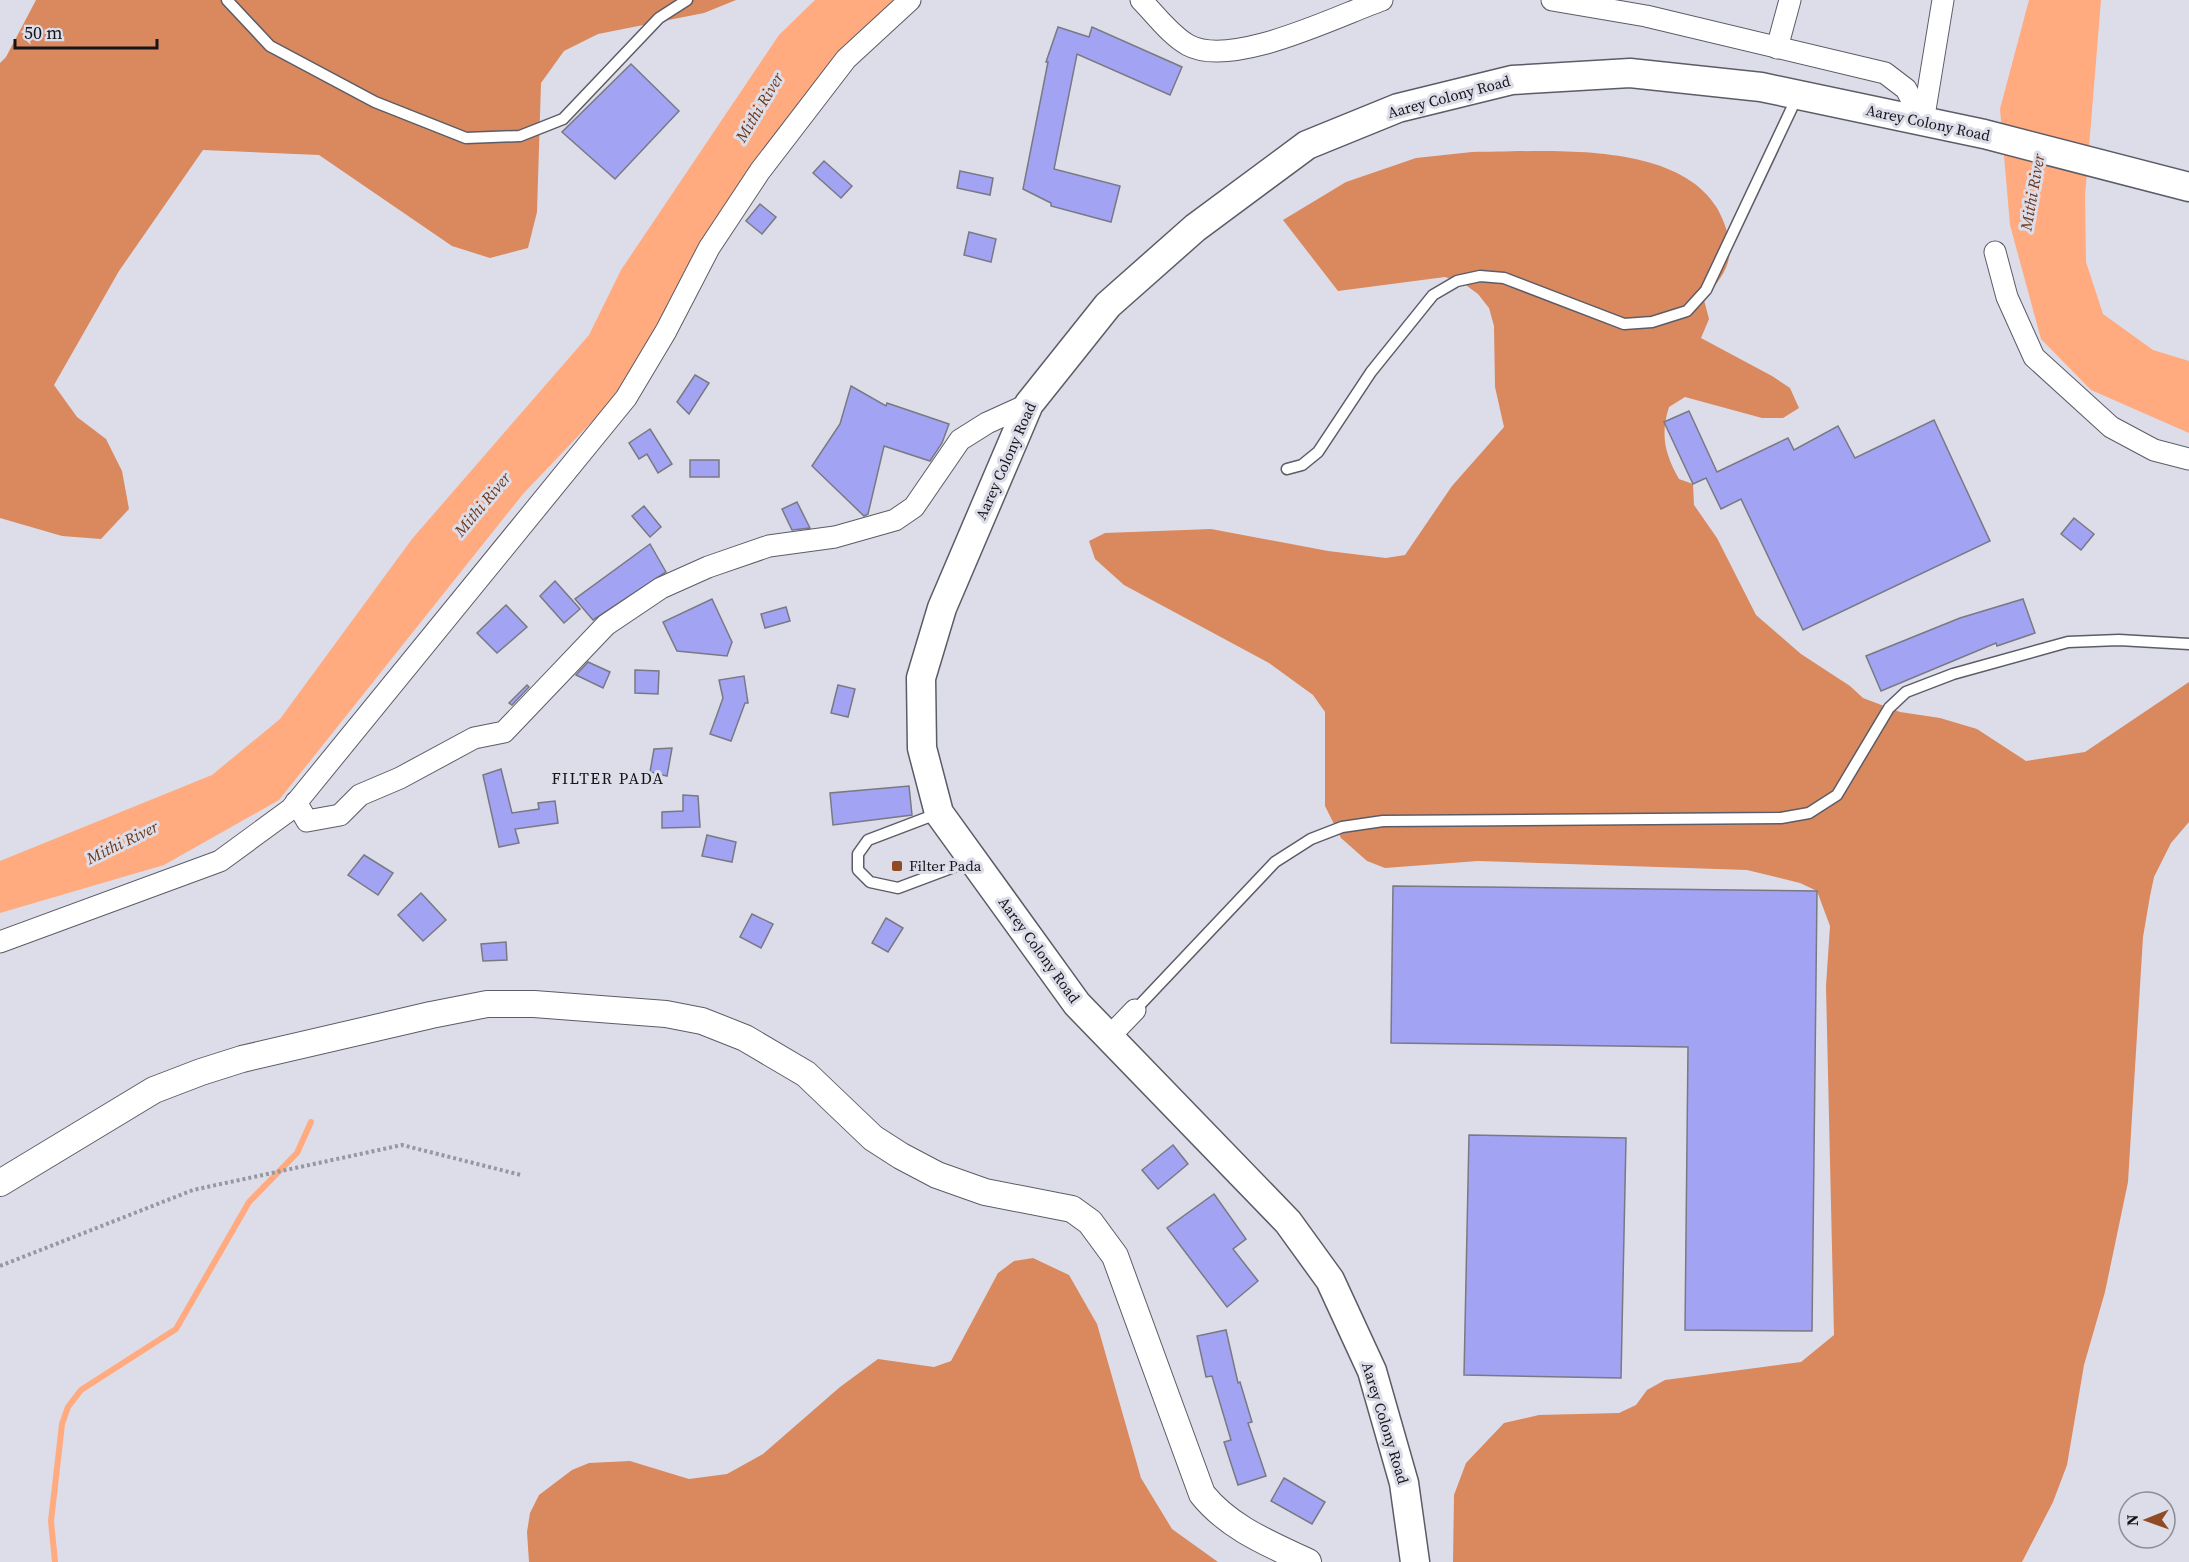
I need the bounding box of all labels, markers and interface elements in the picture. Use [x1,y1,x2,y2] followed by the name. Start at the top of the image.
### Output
[15,12,158,50] scale bar
[24,20,62,45] text: 50 m
[729,68,789,147] water label: Mithi River
[1385,70,1513,123] street label: Aarey Colony Road
[1864,99,1993,146] street label: Aarey Colony Road
[2014,151,2050,233] water label: Mithi River
[970,398,1041,523] street label: Aarey Colony Road
[448,467,516,542] water label: Mithi River
[551,767,665,789] district label: FILTER PADA
[81,815,162,869] water label: Mithi River
[909,855,982,876] place label: Filter Pada
[890,859,904,873] marker: Filter Pada
[994,892,1085,1007] street label: Aarey Colony Road
[1357,1359,1414,1487] street label: Aarey Colony Road
[2117,1490,2177,1550] north arrow
[2121,1514,2143,1526] text: N

